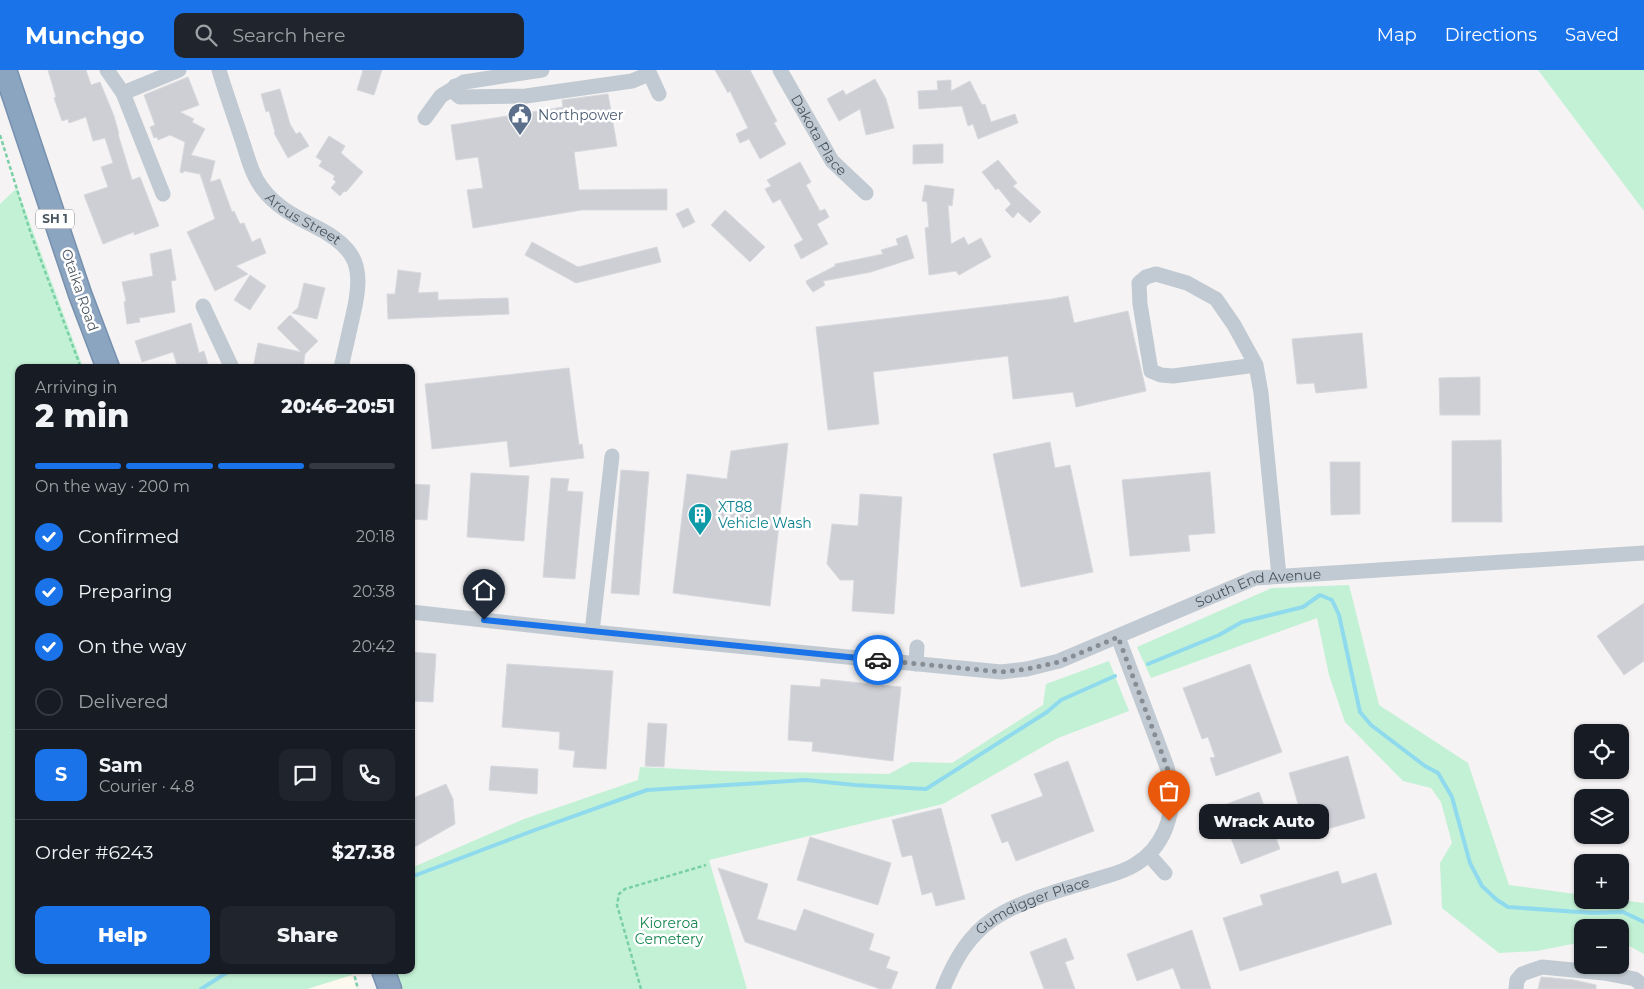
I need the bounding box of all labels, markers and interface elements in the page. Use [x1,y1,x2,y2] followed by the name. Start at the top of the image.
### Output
[174,13,524,58] search box
[25,21,144,50] text: Munchgo
[192,21,220,49] icon: search
[232,24,345,47] text: Search here
[1377,24,1417,46] text: Map
[1445,24,1537,46] text: Directions
[1565,24,1619,46] text: Saved
[787,91,851,179] street label: Dakota Place
[507,102,533,136] public building icon: Northpower
[538,106,624,124] place label: Northpower
[262,189,345,249] street label: Arcus Street
[36,210,74,228] road number: SH 1
[57,246,103,334] street label: Otaika Road
[35,378,117,397] text: Arriving in
[281,395,395,418] text: 20:46–20:51
[35,396,129,435] text: 2 min
[35,477,190,496] text: On the way · 200 m
[718,498,812,532] place label: XT88 Vehicle Wash
[687,502,713,536] building icon: XT88 Vehicle Wash
[35,523,63,551] icon: check
[78,525,179,548] text: Confirmed
[356,527,395,546] text: 20:18
[1192,565,1322,611] street label: South End Avenue
[463,569,505,620] pin
[470,576,498,604] icon: home
[35,578,63,606] icon: check
[78,580,173,603] text: Preparing
[353,582,395,601] text: 20:38
[35,633,63,661] icon: check
[78,635,186,658] text: On the way
[853,635,903,685] courier
[352,637,395,656] text: 20:42
[864,646,892,674] icon: car
[78,690,169,713] text: Delivered
[1574,724,1629,974] map controls
[1574,724,1629,779] button: locate
[279,749,331,801] button: chat
[343,749,395,801] button: phone
[99,754,143,777] text: Sam
[55,763,67,786] text: S
[1148,770,1190,821] pin
[99,777,195,796] text: Courier · 4.8
[1155,777,1183,805] icon: bag
[1574,789,1629,844] button: layers
[1199,804,1329,838] callout: Wrack Auto
[1213,812,1315,831] text: Wrack Auto
[35,841,153,864] text: Order #6243
[332,841,395,864] text: $27.38
[1574,854,1629,909] button: +
[971,873,1092,938] street label: Gumdigger Place
[35,906,210,964] button: Help
[220,906,395,964] button: Share
[635,914,704,948] park label: Kioreroa Cemetery
[1574,919,1629,974] button: −

